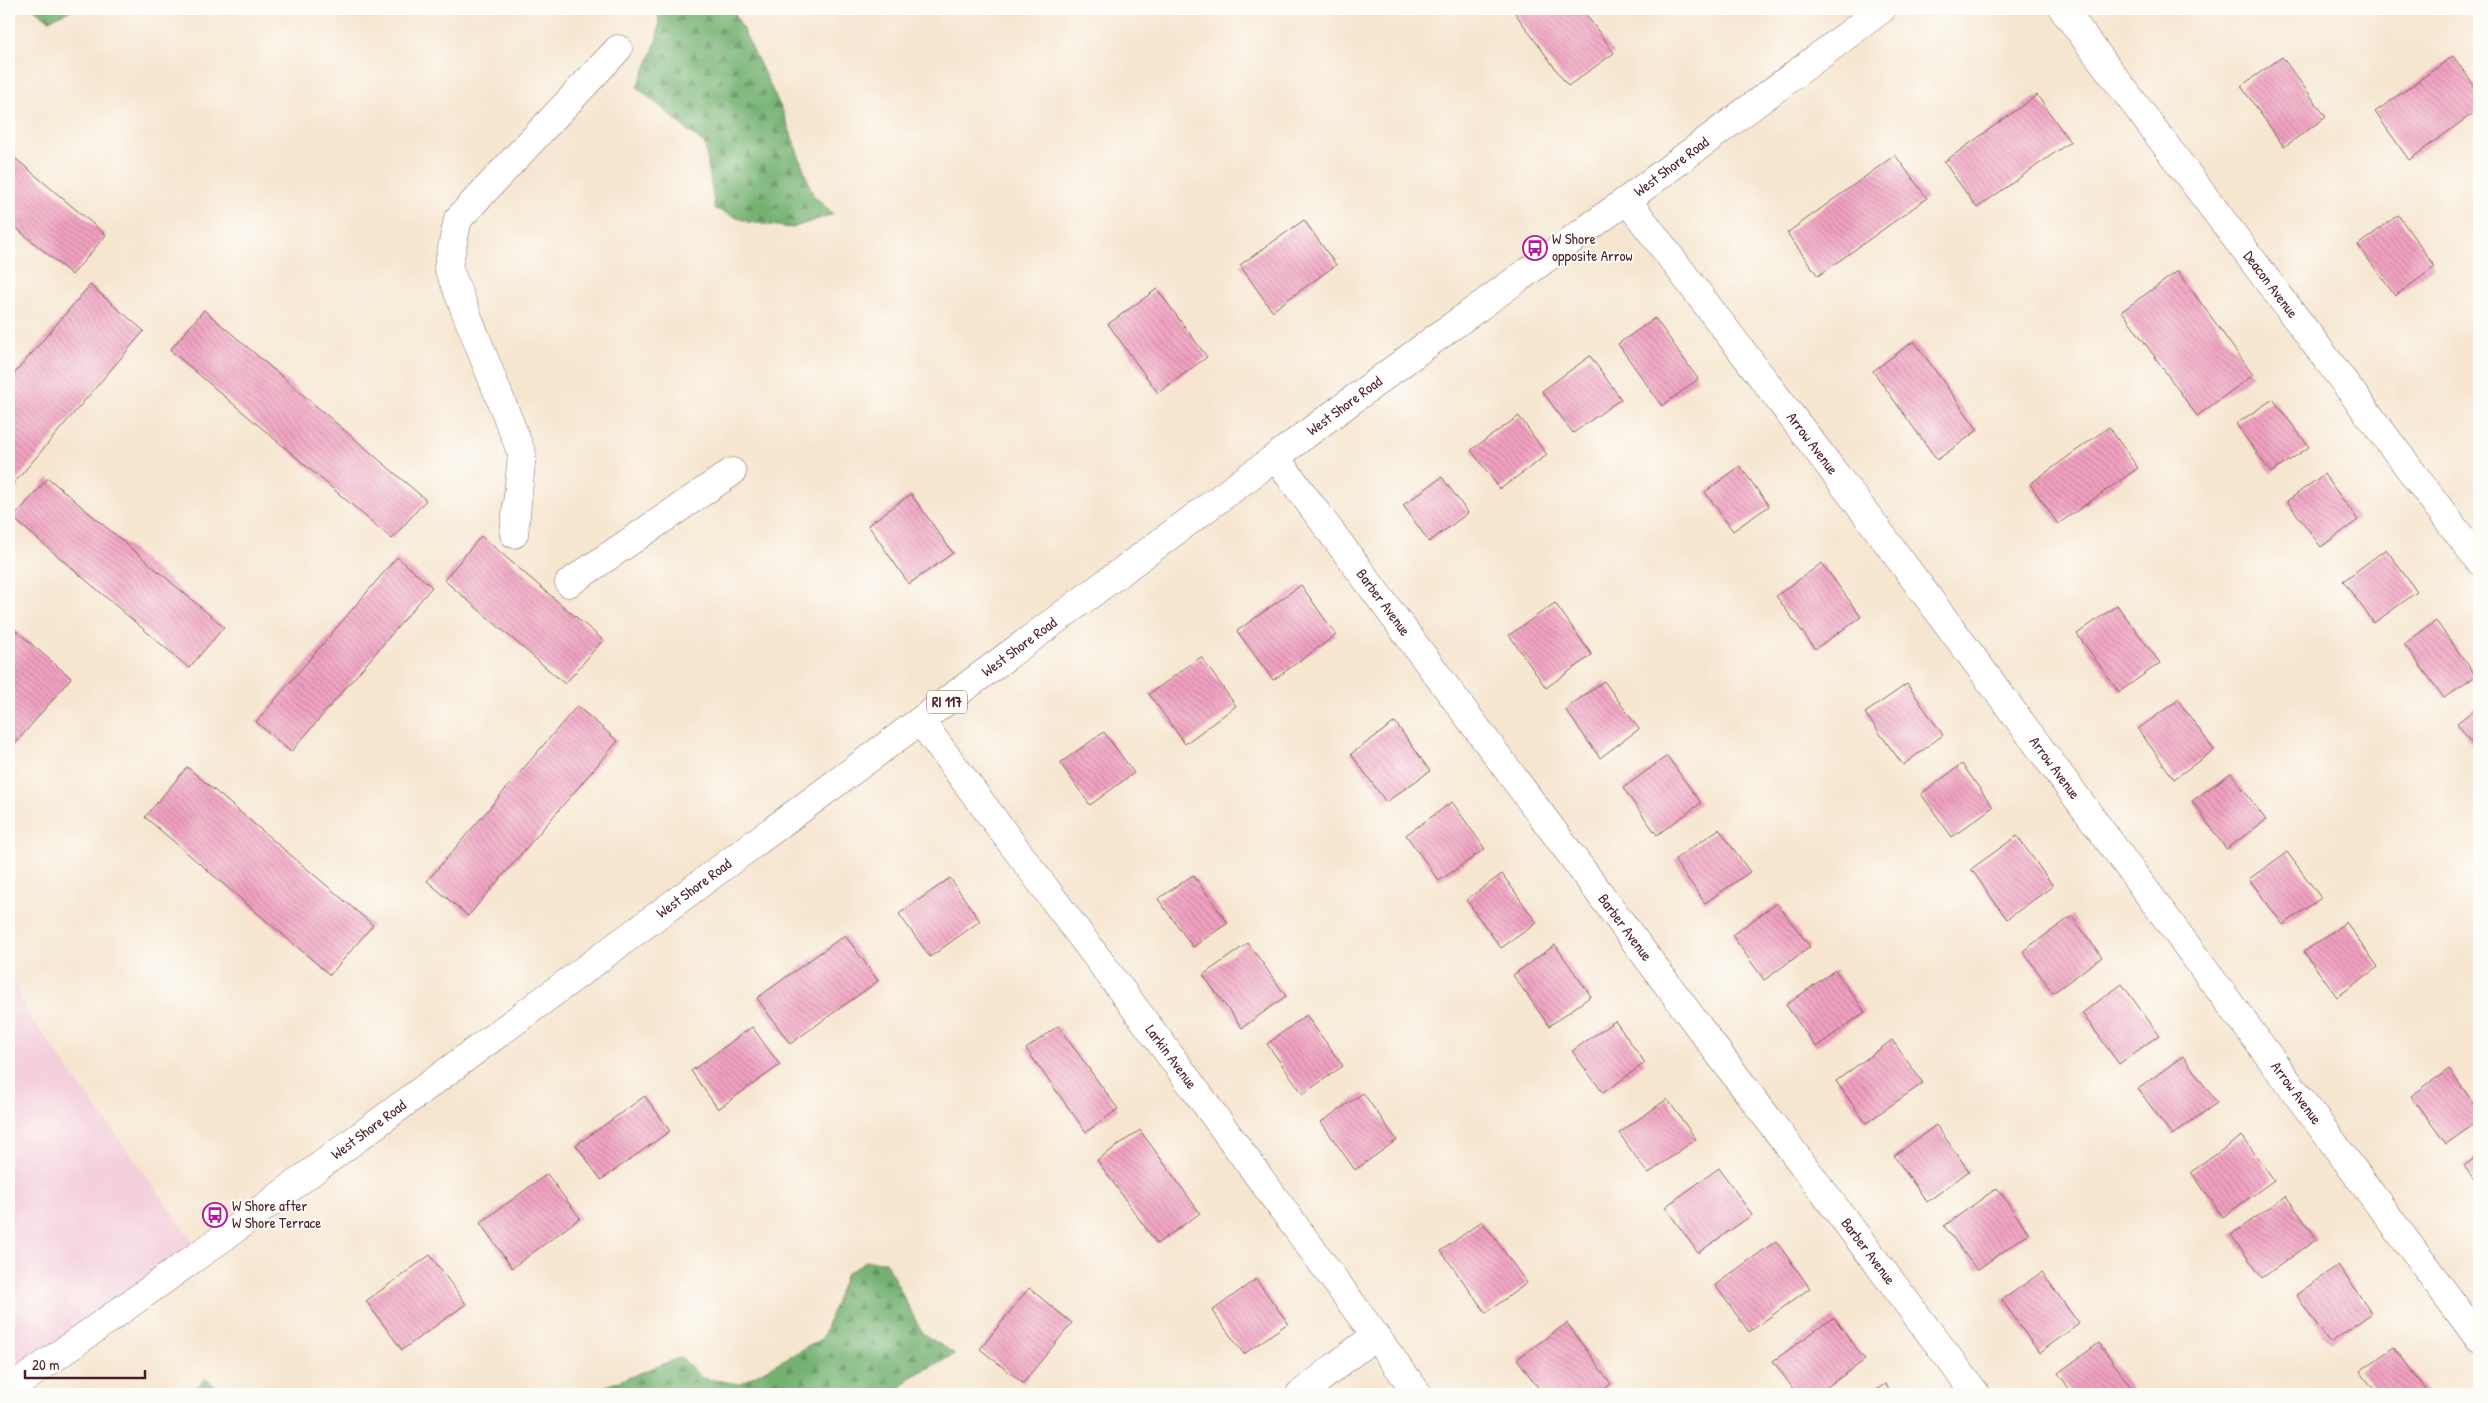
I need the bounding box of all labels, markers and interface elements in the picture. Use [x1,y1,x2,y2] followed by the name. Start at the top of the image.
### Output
[1629,131,1713,201] street label: West Shore Road
[1552,228,1633,266] place label: W Shore opposite Arrow
[1522,235,1548,261] bus stop icon: W Shore opposite Arrow
[2239,246,2303,322] street label: Deacon Avenue
[1302,371,1386,440] street label: West Shore Road
[1782,408,1843,479] street label: Arrow Avenue
[1352,564,1416,640] street label: Barber Avenue
[977,612,1061,682] street label: West Shore Road
[927,690,967,714] road number: RI 117
[2025,732,2085,803] street label: Arrow Avenue
[652,853,736,923] street label: West Shore Road
[1593,889,1657,965] street label: Barber Avenue
[1141,1020,1202,1093] street label: Larkin Avenue
[2266,1057,2327,1128] street label: Arrow Avenue
[326,1094,410,1164] street label: West Shore Road
[232,1195,321,1233] place label: W Shore after W Shore Terrace
[202,1202,228,1228] bus stop icon: W Shore after W Shore Terrace
[1836,1213,1901,1289] street label: Barber Avenue
[25,1348,145,1380] scale bar
[32,1354,59,1375] text: 20 m

